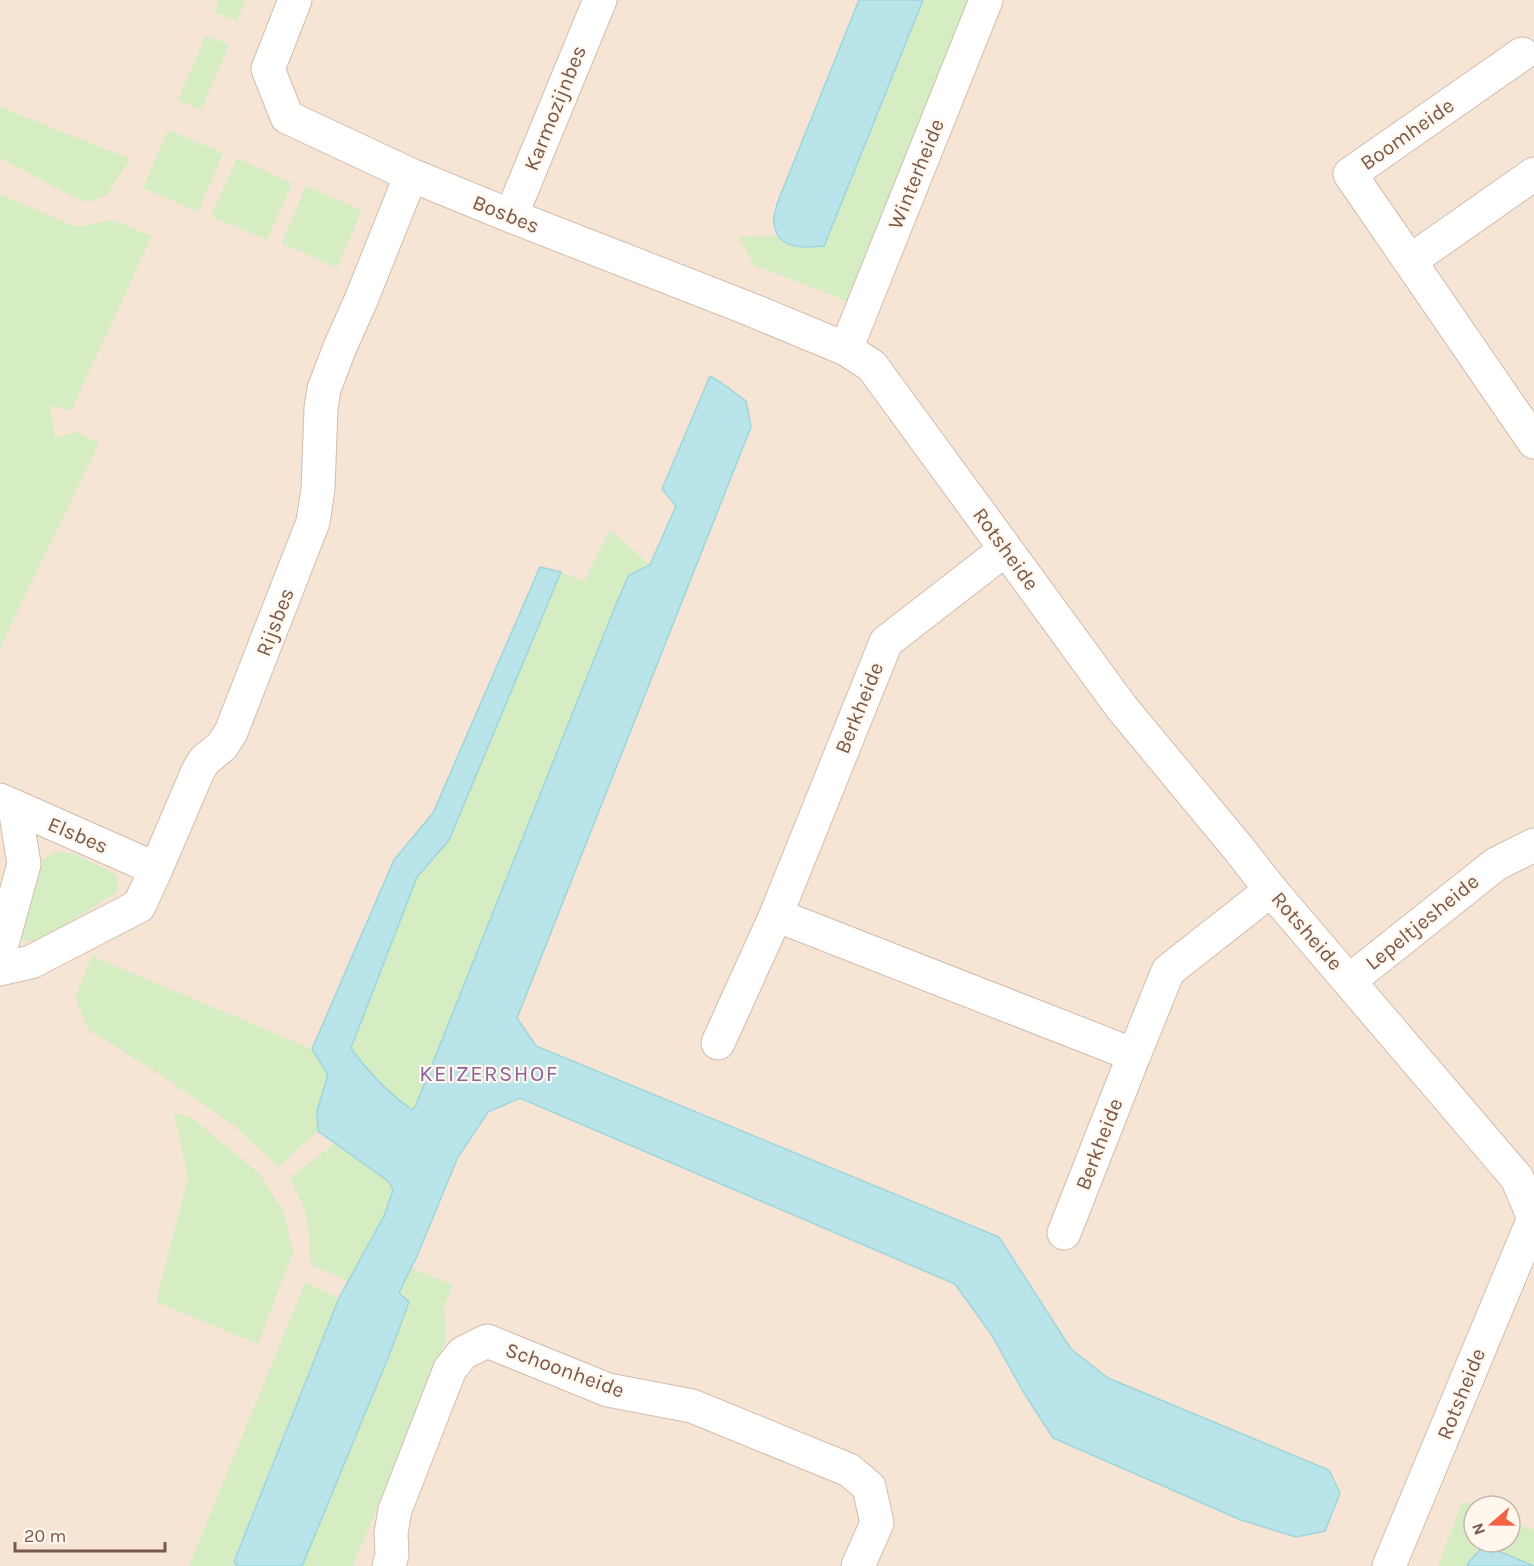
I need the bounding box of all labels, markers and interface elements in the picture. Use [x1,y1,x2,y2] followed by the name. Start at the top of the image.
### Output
[519,42,591,174] street label: Karmozijnbes
[1356,93,1458,175] street label: Boomheide
[883,115,949,233] street label: Winterheide
[469,190,543,238] street label: Bosbes
[968,503,1044,595] street label: Rotsheide
[251,585,299,659] street label: Rijsbes
[830,659,888,757] street label: Berkheide
[44,812,112,858] street label: Elsbes
[1361,869,1483,975] street label: Lepeltjesheide
[1266,887,1348,975] street label: Rotsheide
[419,1061,559,1087] district label: KEIZERSHOF
[1071,1095,1127,1193] street label: Berkheide
[502,1337,628,1403] street label: Schoonheide
[1432,1345,1490,1443] street label: Rotsheide
[1462,1494,1522,1554] north arrow
[15,1515,165,1553] scale bar
[1467,1520,1489,1538] text: N
[24,1525,66,1547] text: 20 m

